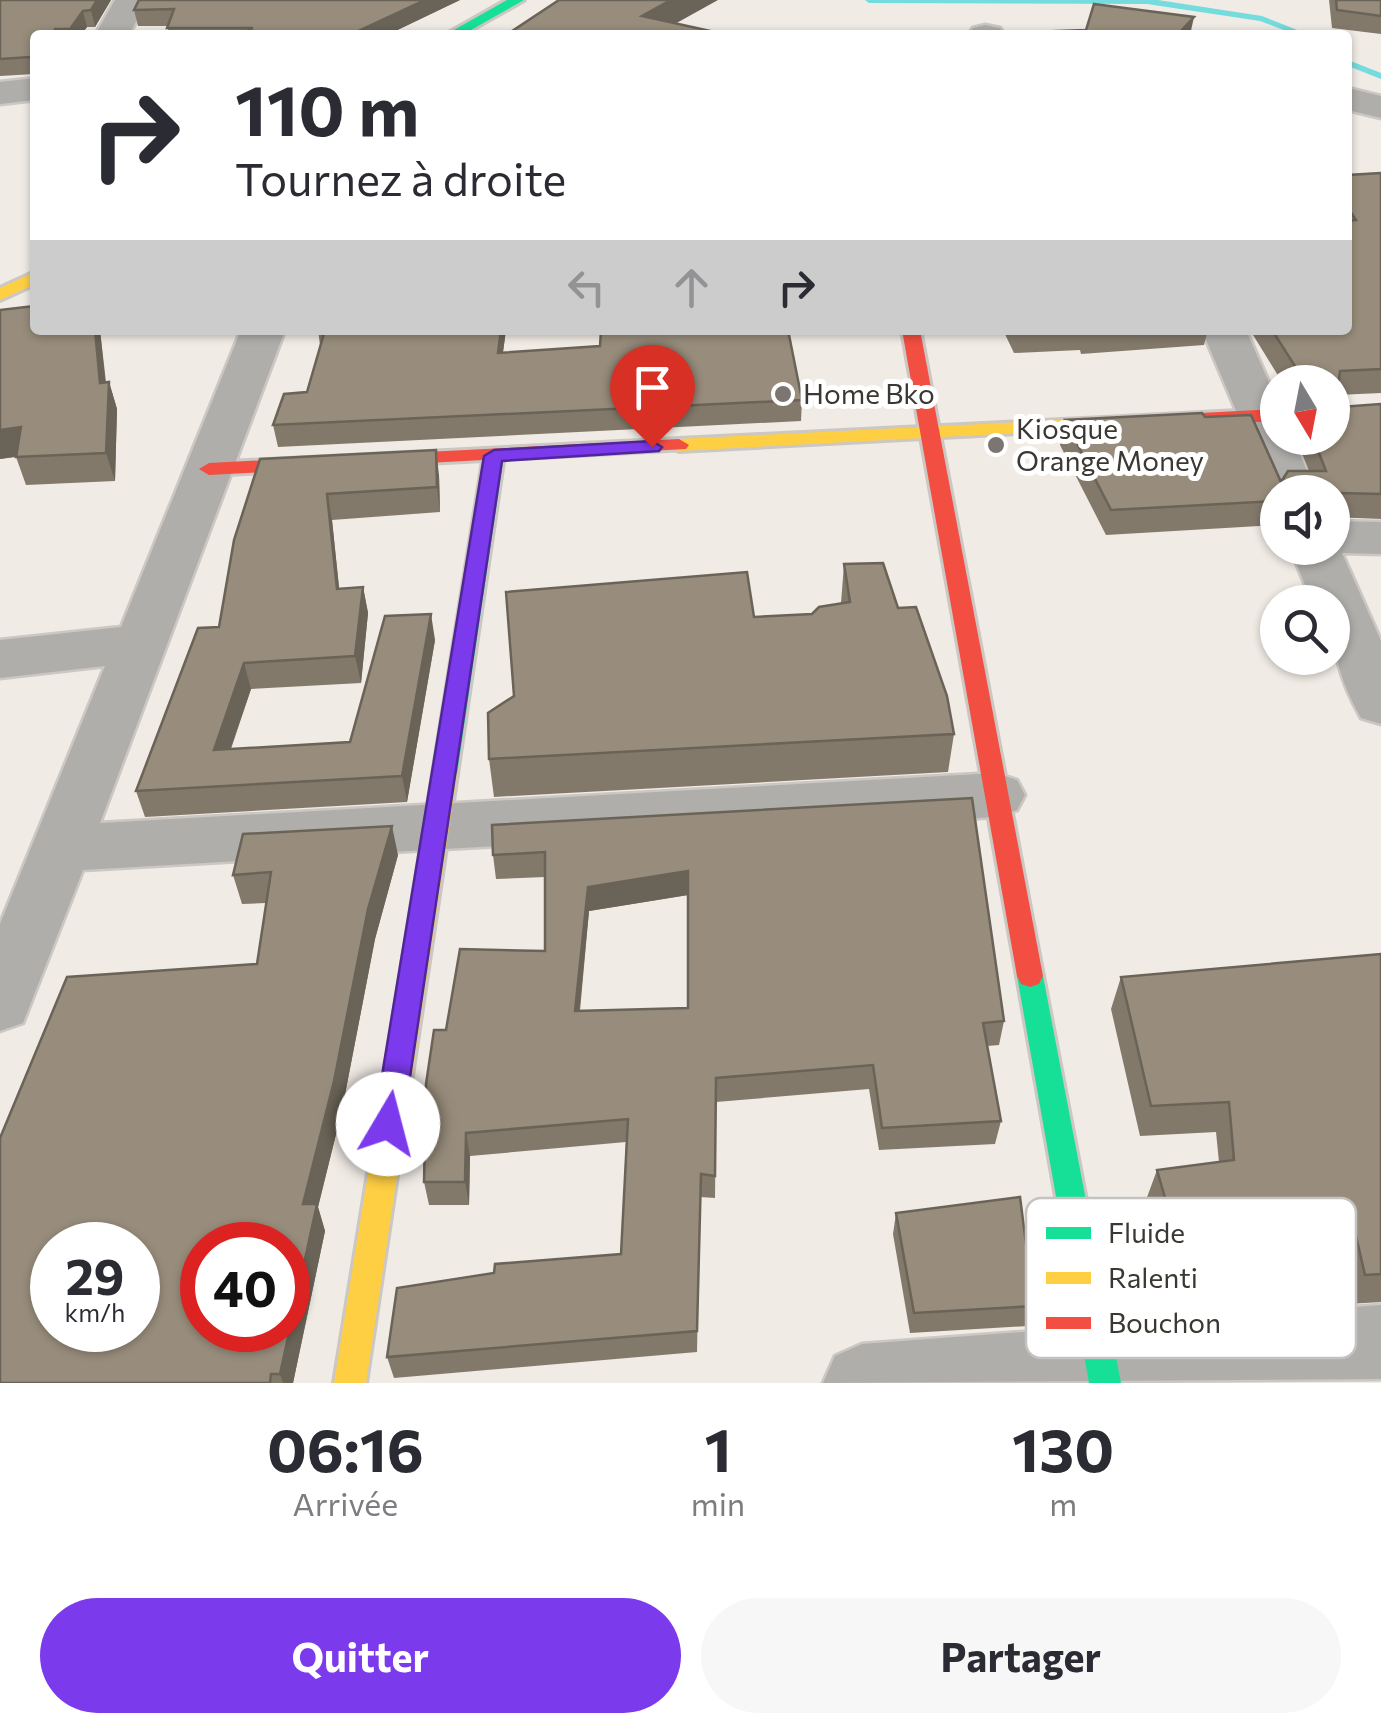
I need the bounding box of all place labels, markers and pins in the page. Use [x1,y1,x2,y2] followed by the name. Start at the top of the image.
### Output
[610,345,695,448] pin
[803,376,935,410] place label: Home Bko
[772,383,794,405] marker: Home Bko
[1016,411,1204,477] place label: Kiosque Orange Money
[985,434,1007,456] marker: Kiosque Orange Money

